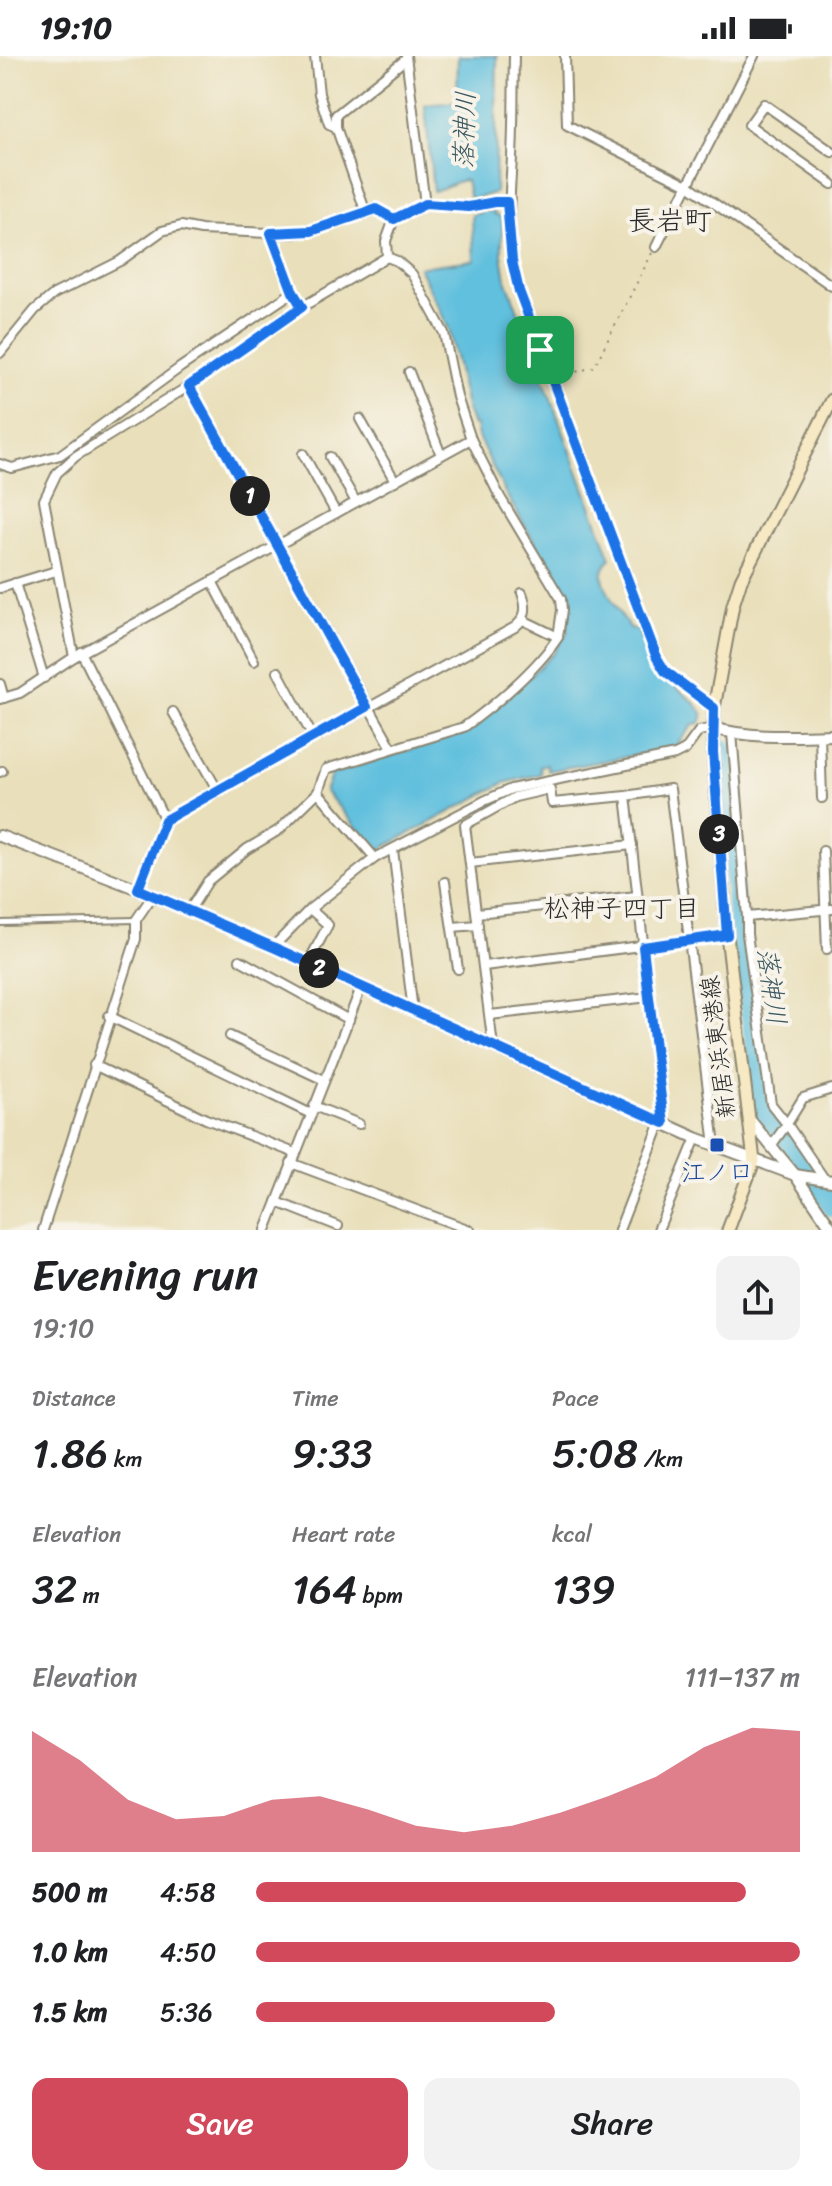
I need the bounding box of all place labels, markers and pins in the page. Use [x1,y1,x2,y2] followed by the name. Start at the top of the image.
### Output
[506,316,574,384] pin
[230,476,270,516] pin: 1
[699,814,739,854] pin: 3
[299,948,339,988] pin: 2
[708,1136,726,1154] marker: 江ノ口
[681,1151,753,1193] place label: 江ノ口

